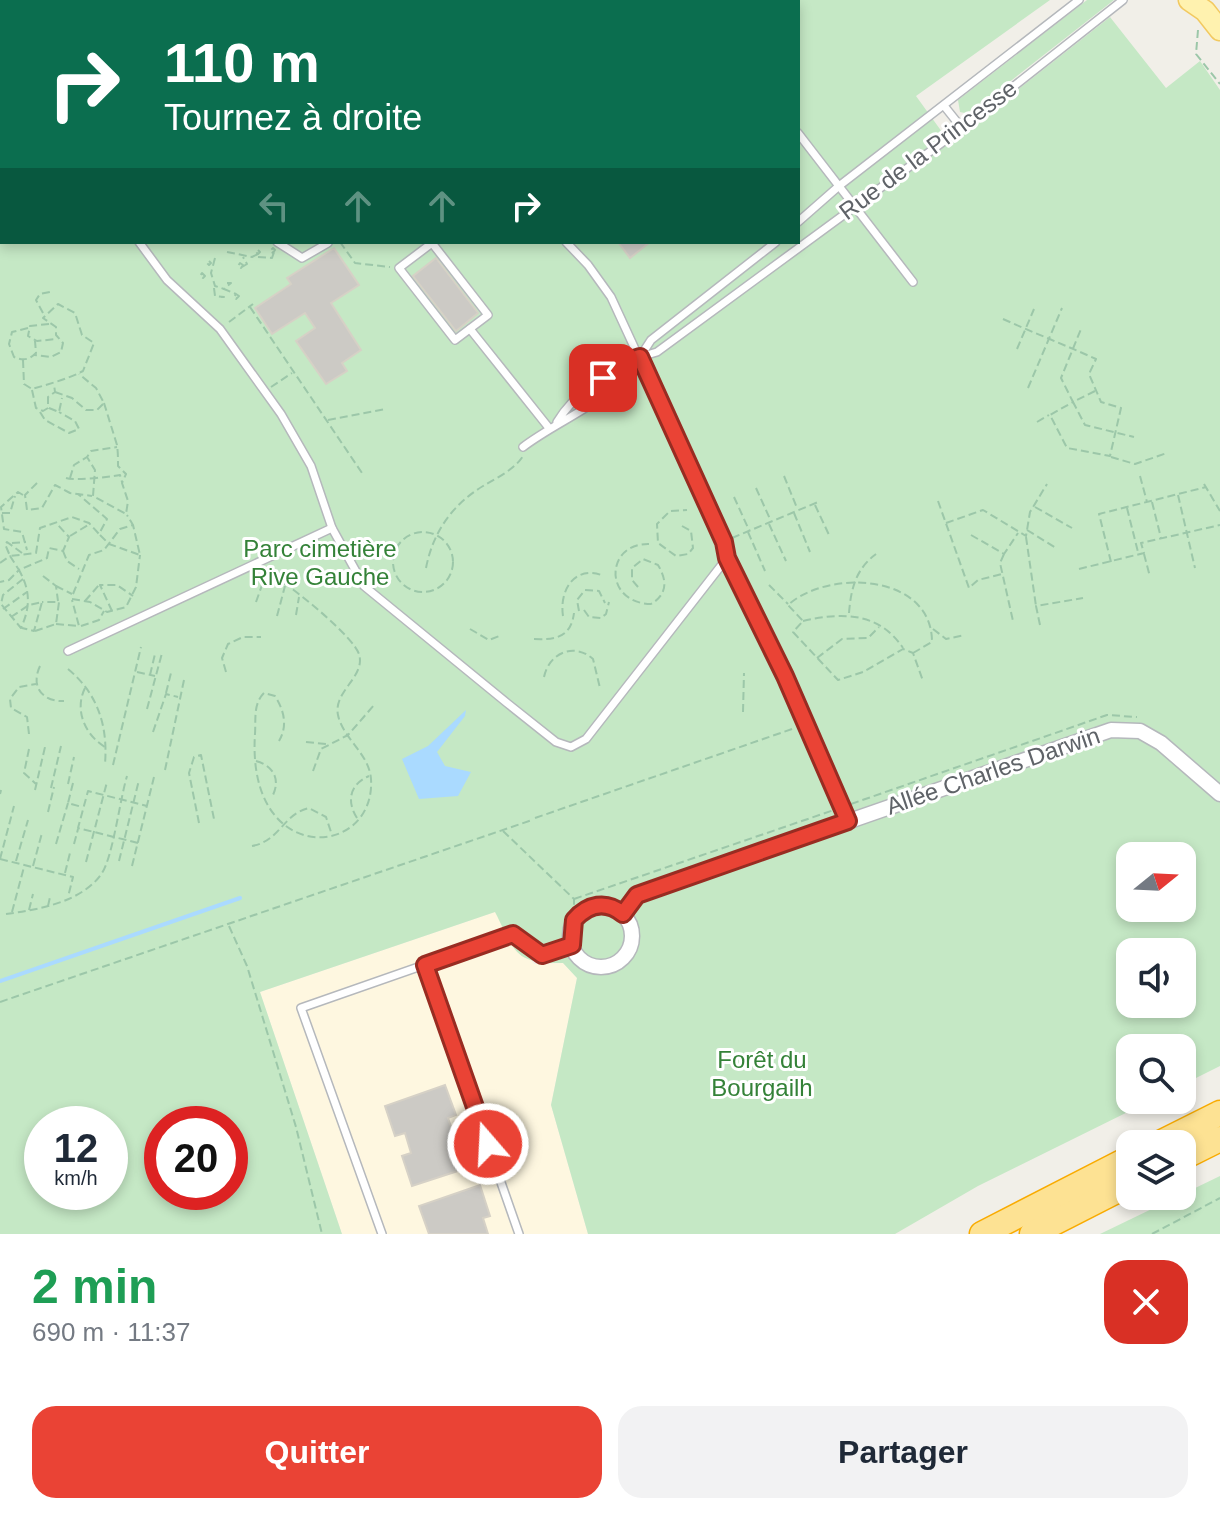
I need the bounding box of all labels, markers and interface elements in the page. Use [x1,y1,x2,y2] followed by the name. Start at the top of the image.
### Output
[164,31,320,94] text: 110 m
[32,32,136,136] icon: right
[834,74,1022,225] street label: Rue de la Princesse
[164,97,422,138] text: Tournez à droite
[252,184,296,228] icon: left
[336,184,380,228] icon: ahead
[420,184,464,228] icon: ahead
[504,184,548,228] icon: right
[569,344,637,412] pin
[581,356,625,400] icon: arrive
[243,535,397,590] park label: Parc cimetière Rive Gauche
[882,721,1103,820] street label: Allée Charles Darwin
[1116,842,1196,922] north arrow
[1116,842,1196,1210] map controls
[1116,938,1196,1018] button: sound
[1116,1034,1196,1114] button: search
[711,1046,813,1101] park label: Forêt du Bourgailh
[446,1102,530,1186] position arrow
[144,1106,248,1210] speed limit sign: 20
[54,1126,98,1170] text: 12
[1116,1130,1196,1210] button: layers
[54,1167,98,1189] text: km/h
[32,1260,157,1313] text: 2 min
[1104,1260,1188,1344] button: close
[32,1317,191,1347] text: 690 m · 11:37
[32,1406,602,1498] button: Quitter
[618,1406,1188,1498] button: Partager

